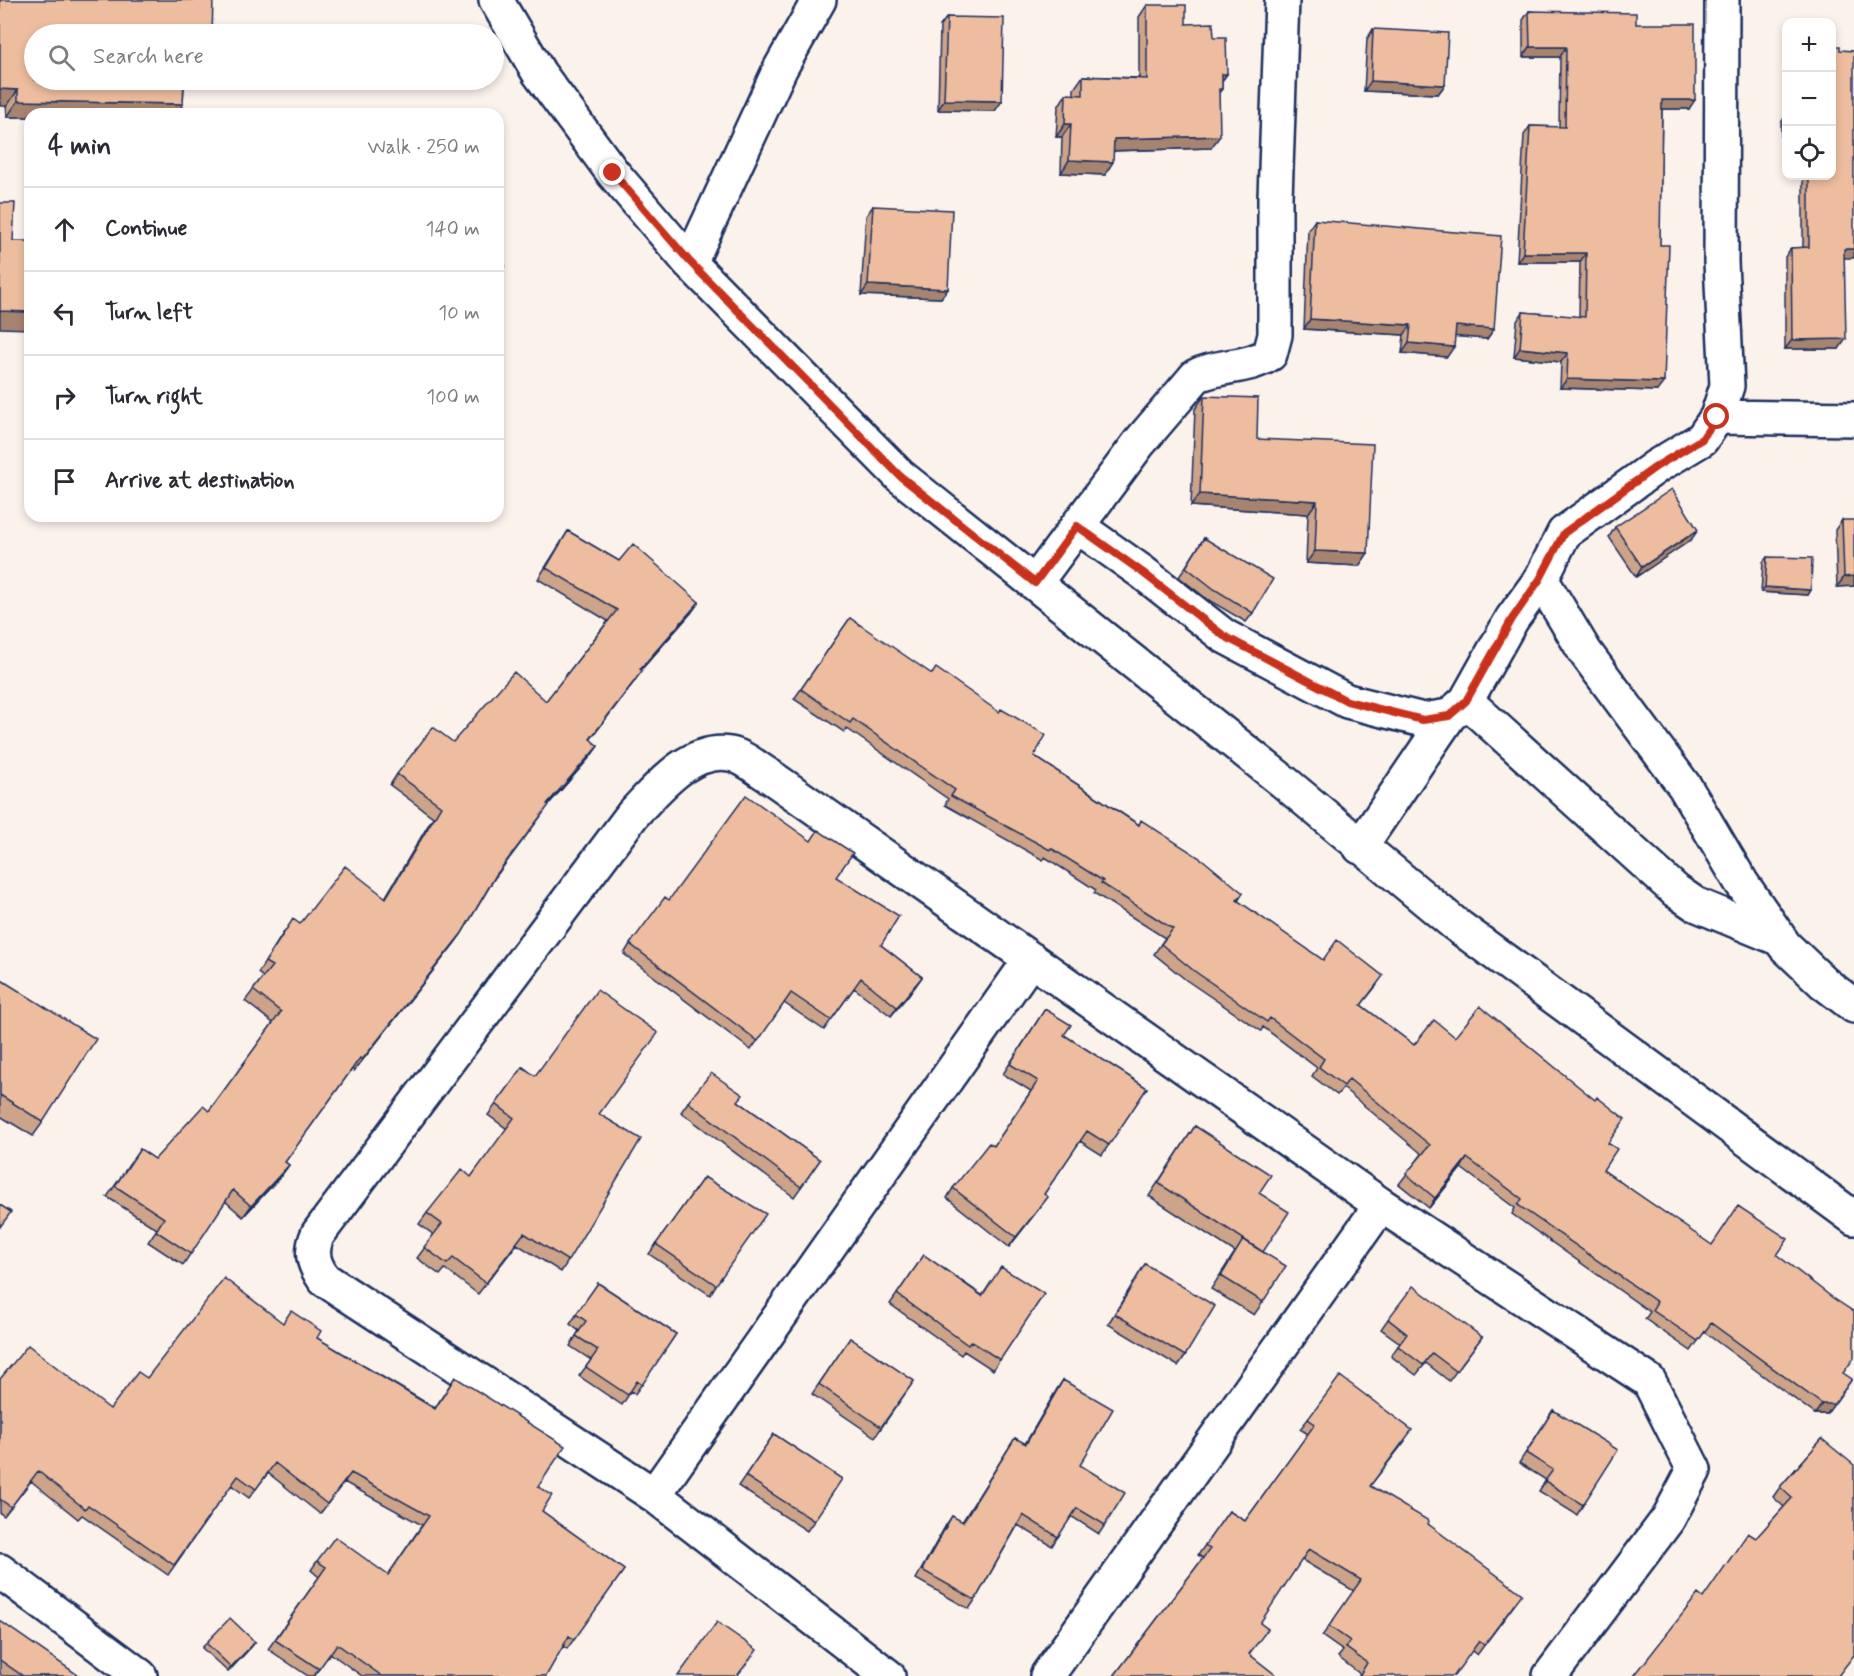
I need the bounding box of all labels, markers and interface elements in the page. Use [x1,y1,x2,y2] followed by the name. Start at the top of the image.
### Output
[1782,18,1836,180] map controls
[1782,18,1836,72] button: +
[24,24,504,90] search box
[45,41,78,74] icon: search
[93,43,204,71] text: Search here
[1782,72,1836,126] button: −
[1782,126,1836,180] button: locate
[48,130,111,164] text: 4 min
[368,134,480,161] text: Walk · 250 m
[599,159,625,185] route end
[48,213,81,246] icon: ahead
[105,215,187,243] text: Continue
[426,216,480,243] text: 140 m
[48,297,81,330] icon: left
[105,299,193,327] text: Turn left
[438,300,480,327] text: 10 m
[48,381,81,414] icon: right
[105,383,203,411] text: Turn right
[426,384,480,411] text: 100 m
[1703,403,1729,429] route start
[48,465,81,498] icon: arrive
[105,467,295,495] text: Arrive at destination

